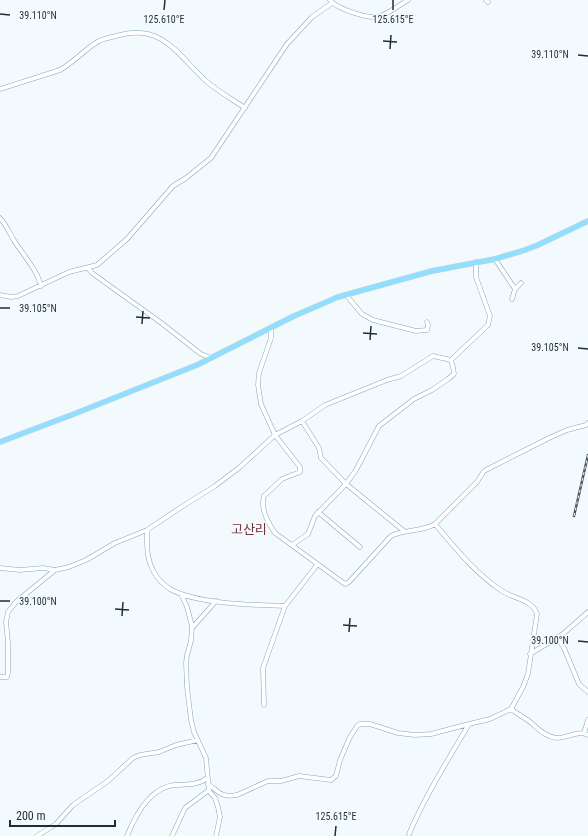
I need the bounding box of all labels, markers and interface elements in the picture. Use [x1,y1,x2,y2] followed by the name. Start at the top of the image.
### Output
[19,10,57,21] text: 39.110°N
[144,14,185,25] text: 125.610°E
[373,14,414,25] text: 125.615°E
[531,49,569,60] text: 39.110°N
[19,303,57,314] text: 39.105°N
[531,342,569,353] text: 39.105°N
[231,522,267,537] district label: 고산리
[19,596,57,607] text: 39.100°N
[531,635,569,646] text: 39.100°N
[10,802,115,828] scale bar
[16,809,46,823] text: 200 m
[316,811,357,822] text: 125.615°E

